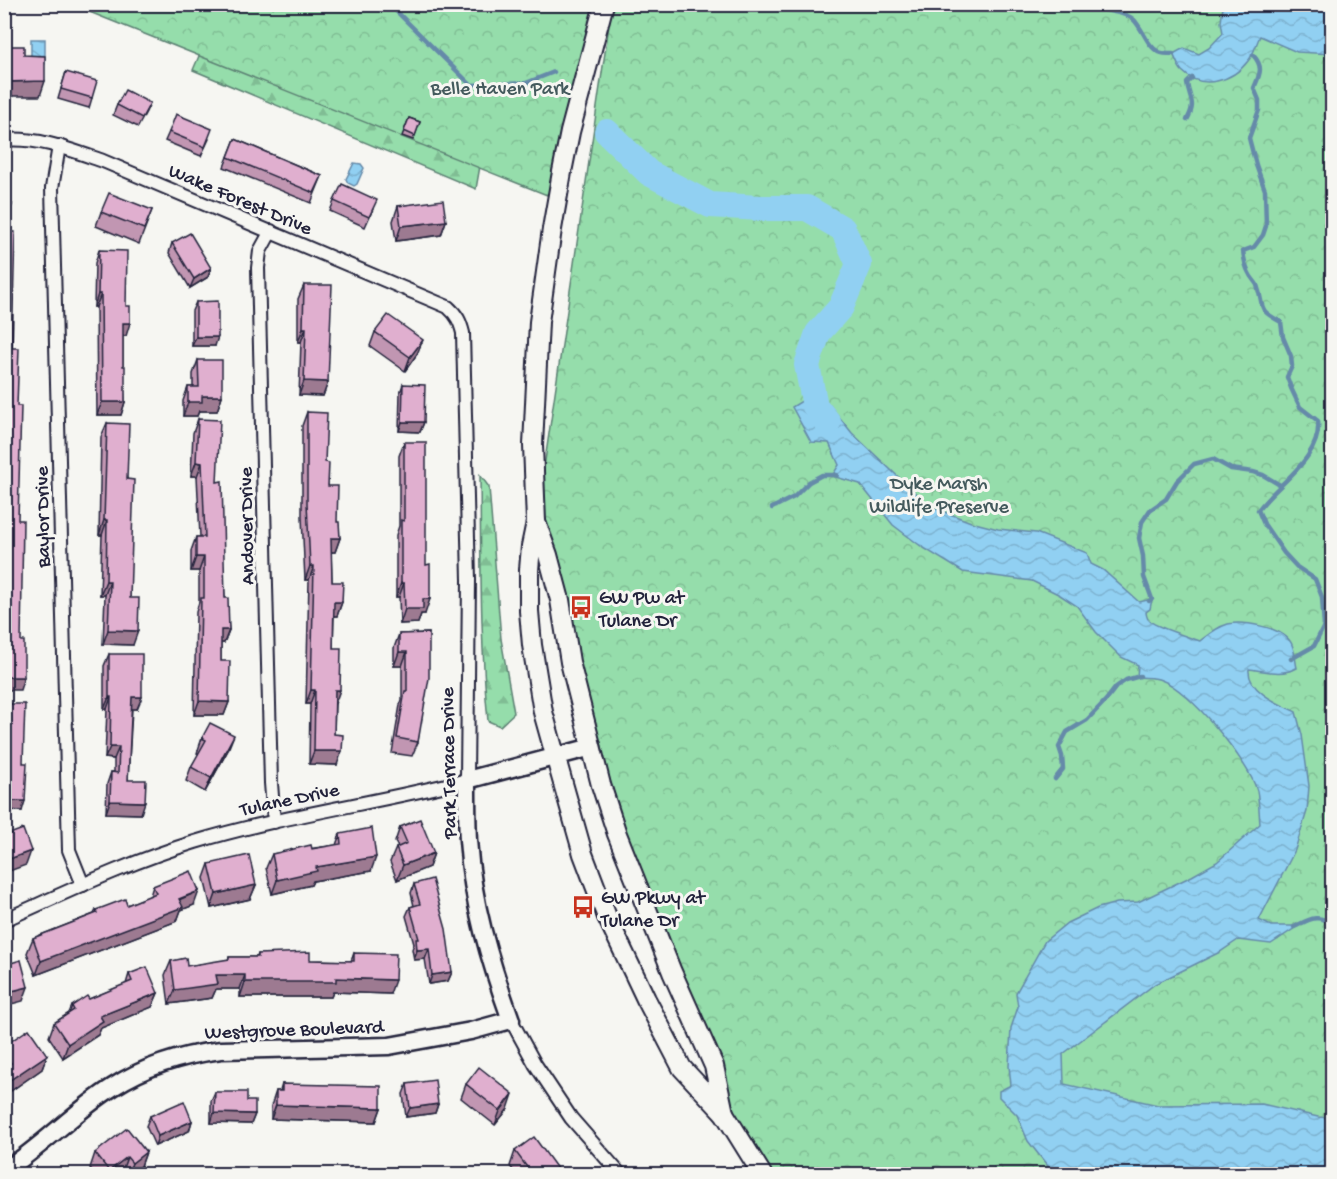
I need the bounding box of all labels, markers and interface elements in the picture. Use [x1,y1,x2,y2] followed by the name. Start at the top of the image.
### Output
[430,79,571,102] park label: Belle Haven Park
[164,161,316,242] street label: Wake Forest Drive
[32,465,57,569] street label: Baylor Drive
[236,466,261,585] street label: Andover Drive
[869,474,1010,520] park label: Dyke Marsh Wildlife Preserve
[598,588,686,634] place label: GW Pw at Tulane Dr
[568,594,594,620] bus stop icon: GW Pw at Tulane Dr
[438,686,463,840] street label: Park Terrace Drive
[237,780,342,823] street label: Tulane Drive
[600,888,706,934] place label: GW Pkwy at Tulane Dr
[570,894,596,920] bus stop icon: GW Pkwy at Tulane Dr
[204,1017,386,1046] street label: Westgrove Boulevard

